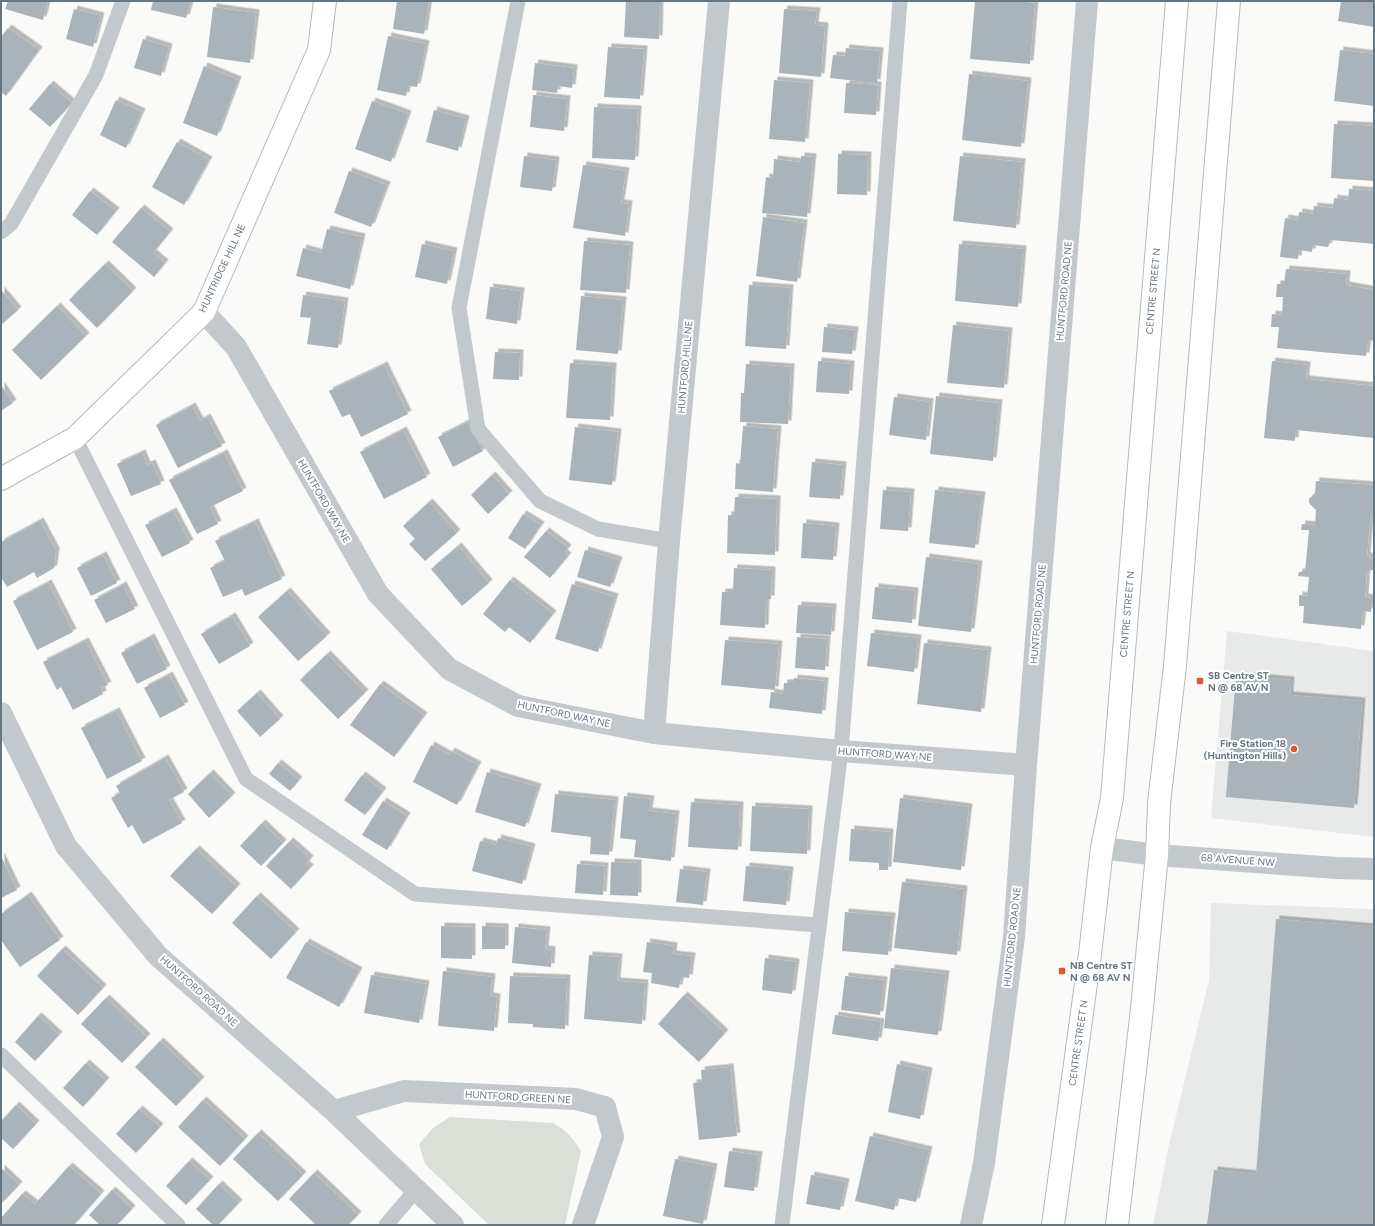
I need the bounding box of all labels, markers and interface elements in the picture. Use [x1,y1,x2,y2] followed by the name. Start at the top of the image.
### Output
[196,221,248,314] street label: HUNTRIDGE HILL NE
[1053,240,1075,342] street label: HUNTFORD ROAD NE
[1143,247,1163,335] street label: CENTRE STREET N
[674,320,696,414] street label: HUNTFORD HILL NE
[295,457,353,545] street label: HUNTFORD WAY NE
[1027,563,1049,665] street label: HUNTFORD ROAD NE
[1117,570,1137,658] street label: CENTRE STREET N
[1208,669,1269,694] place label: SB Centre ST N @ 68 AV N
[1195,676,1205,686] marker: SB Centre ST N @ 68 AV N
[516,698,612,730] street label: HUNTFORD WAY NE
[1204,737,1286,762] place label: Fire Station 18 (Huntington Hills)
[837,744,933,764] street label: HUNTFORD WAY NE
[1289,744,1299,754] marker: Fire Station 18 (Huntington Hills)
[1201,851,1276,869] street label: 68 AVENUE NW
[1000,886,1024,988] street label: HUNTFORD ROAD NE
[157,953,241,1029] street label: HUNTFORD ROAD NE
[1070,959,1133,984] place label: NB Centre ST N @ 68 AV N
[1057,966,1067,976] marker: NB Centre ST N @ 68 AV N
[1066,999,1090,1087] street label: CENTRE STREET N
[465,1088,571,1106] street label: HUNTFORD GREEN NE

